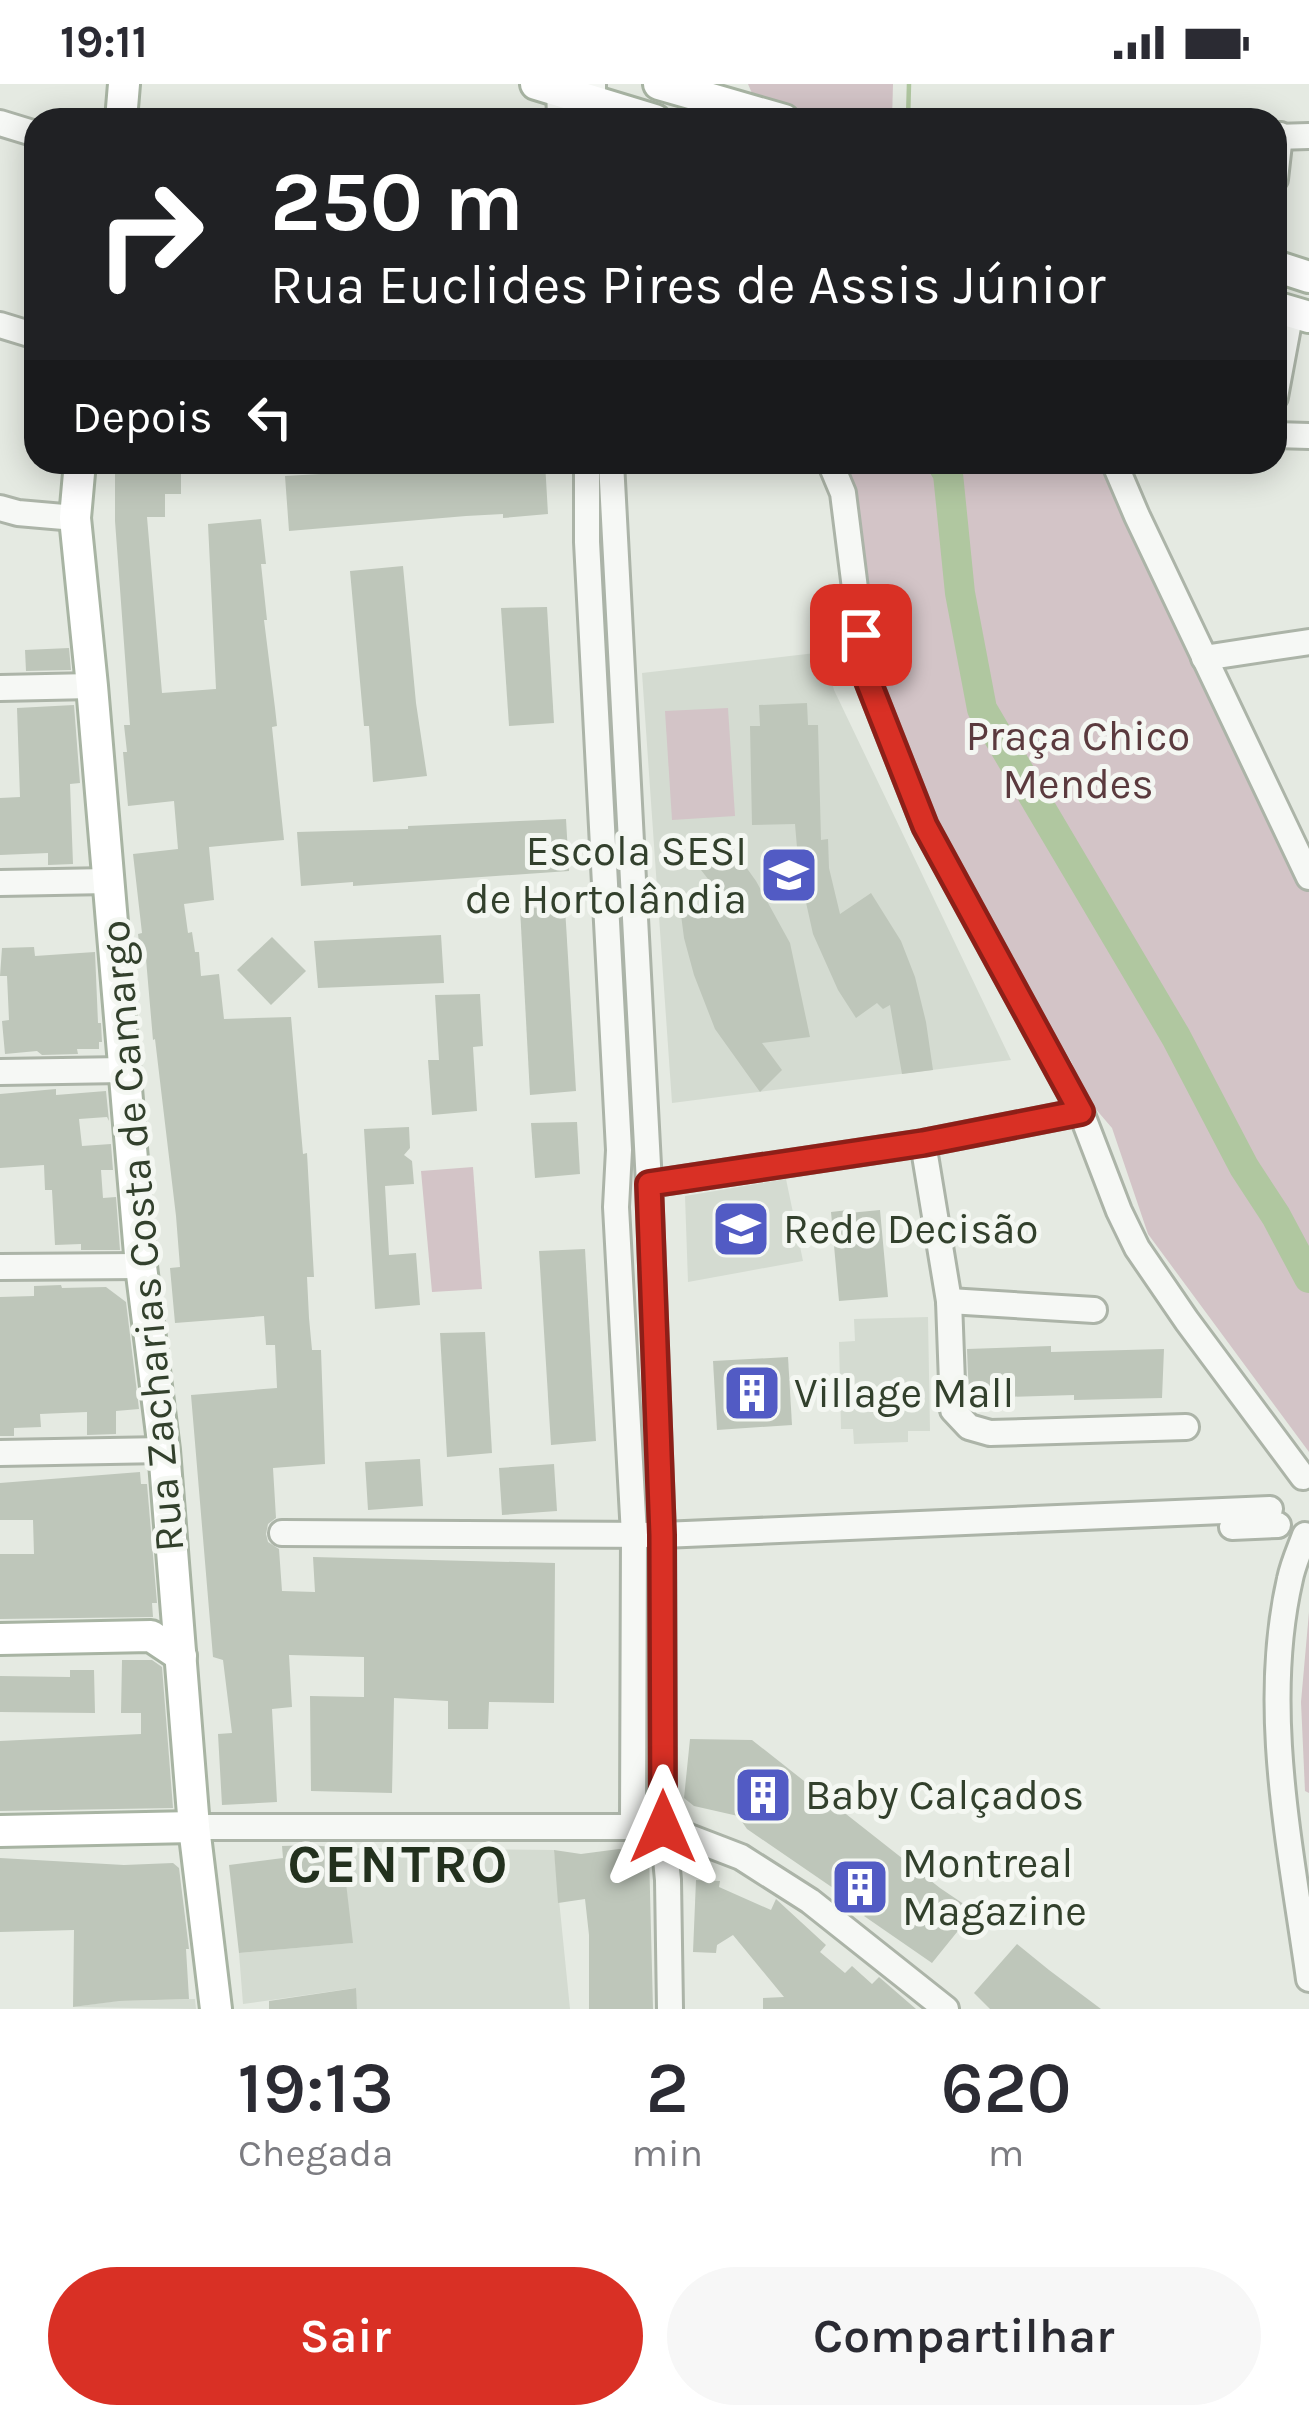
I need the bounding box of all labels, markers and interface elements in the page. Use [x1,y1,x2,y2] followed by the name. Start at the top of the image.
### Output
[60,16,148,68] text: 19:11
[270,153,524,251] text: 250 m
[72,156,228,312] icon: right
[270,253,1106,317] text: Rua Euclides Pires de Assis Júnior
[237,384,303,450] icon: left
[72,391,213,443] text: Depois
[810,584,912,686] pin
[828,602,894,668] icon: arrive
[966,711,1190,809] park label: Praça Chico Mendes
[465,826,747,924] place label: Escola SESI de Hortolândia
[758,844,820,906] school or university icon: Escola SESI de Hortolândia
[89,918,195,1554] street label: Rua Zacharias Costa de Camargo
[710,1198,772,1260] school or university icon: Rede Decisão
[783,1204,1038,1254] place label: Rede Decisão
[721,1362,783,1424] building icon: Village Mall
[794,1368,1014,1418] place label: Village Mall
[600,1764,726,1890] position arrow
[732,1764,794,1826] building icon: Baby Calçados
[805,1770,1084,1820] place label: Baby Calçados
[288,1832,510,1896] district label: CENTRO
[902,1838,1087,1936] place label: Montreal Magazine
[829,1856,891,1918] building icon: Montreal Magazine
[238,2046,394,2130] text: 19:13
[646,2046,689,2130] text: 2
[941,2046,1072,2130] text: 620
[238,2130,394,2176] text: Chegada
[631,2130,703,2176] text: min
[988,2130,1024,2176] text: m
[48,2267,643,2405] button: Sair
[667,2267,1261,2405] button: Compartilhar

